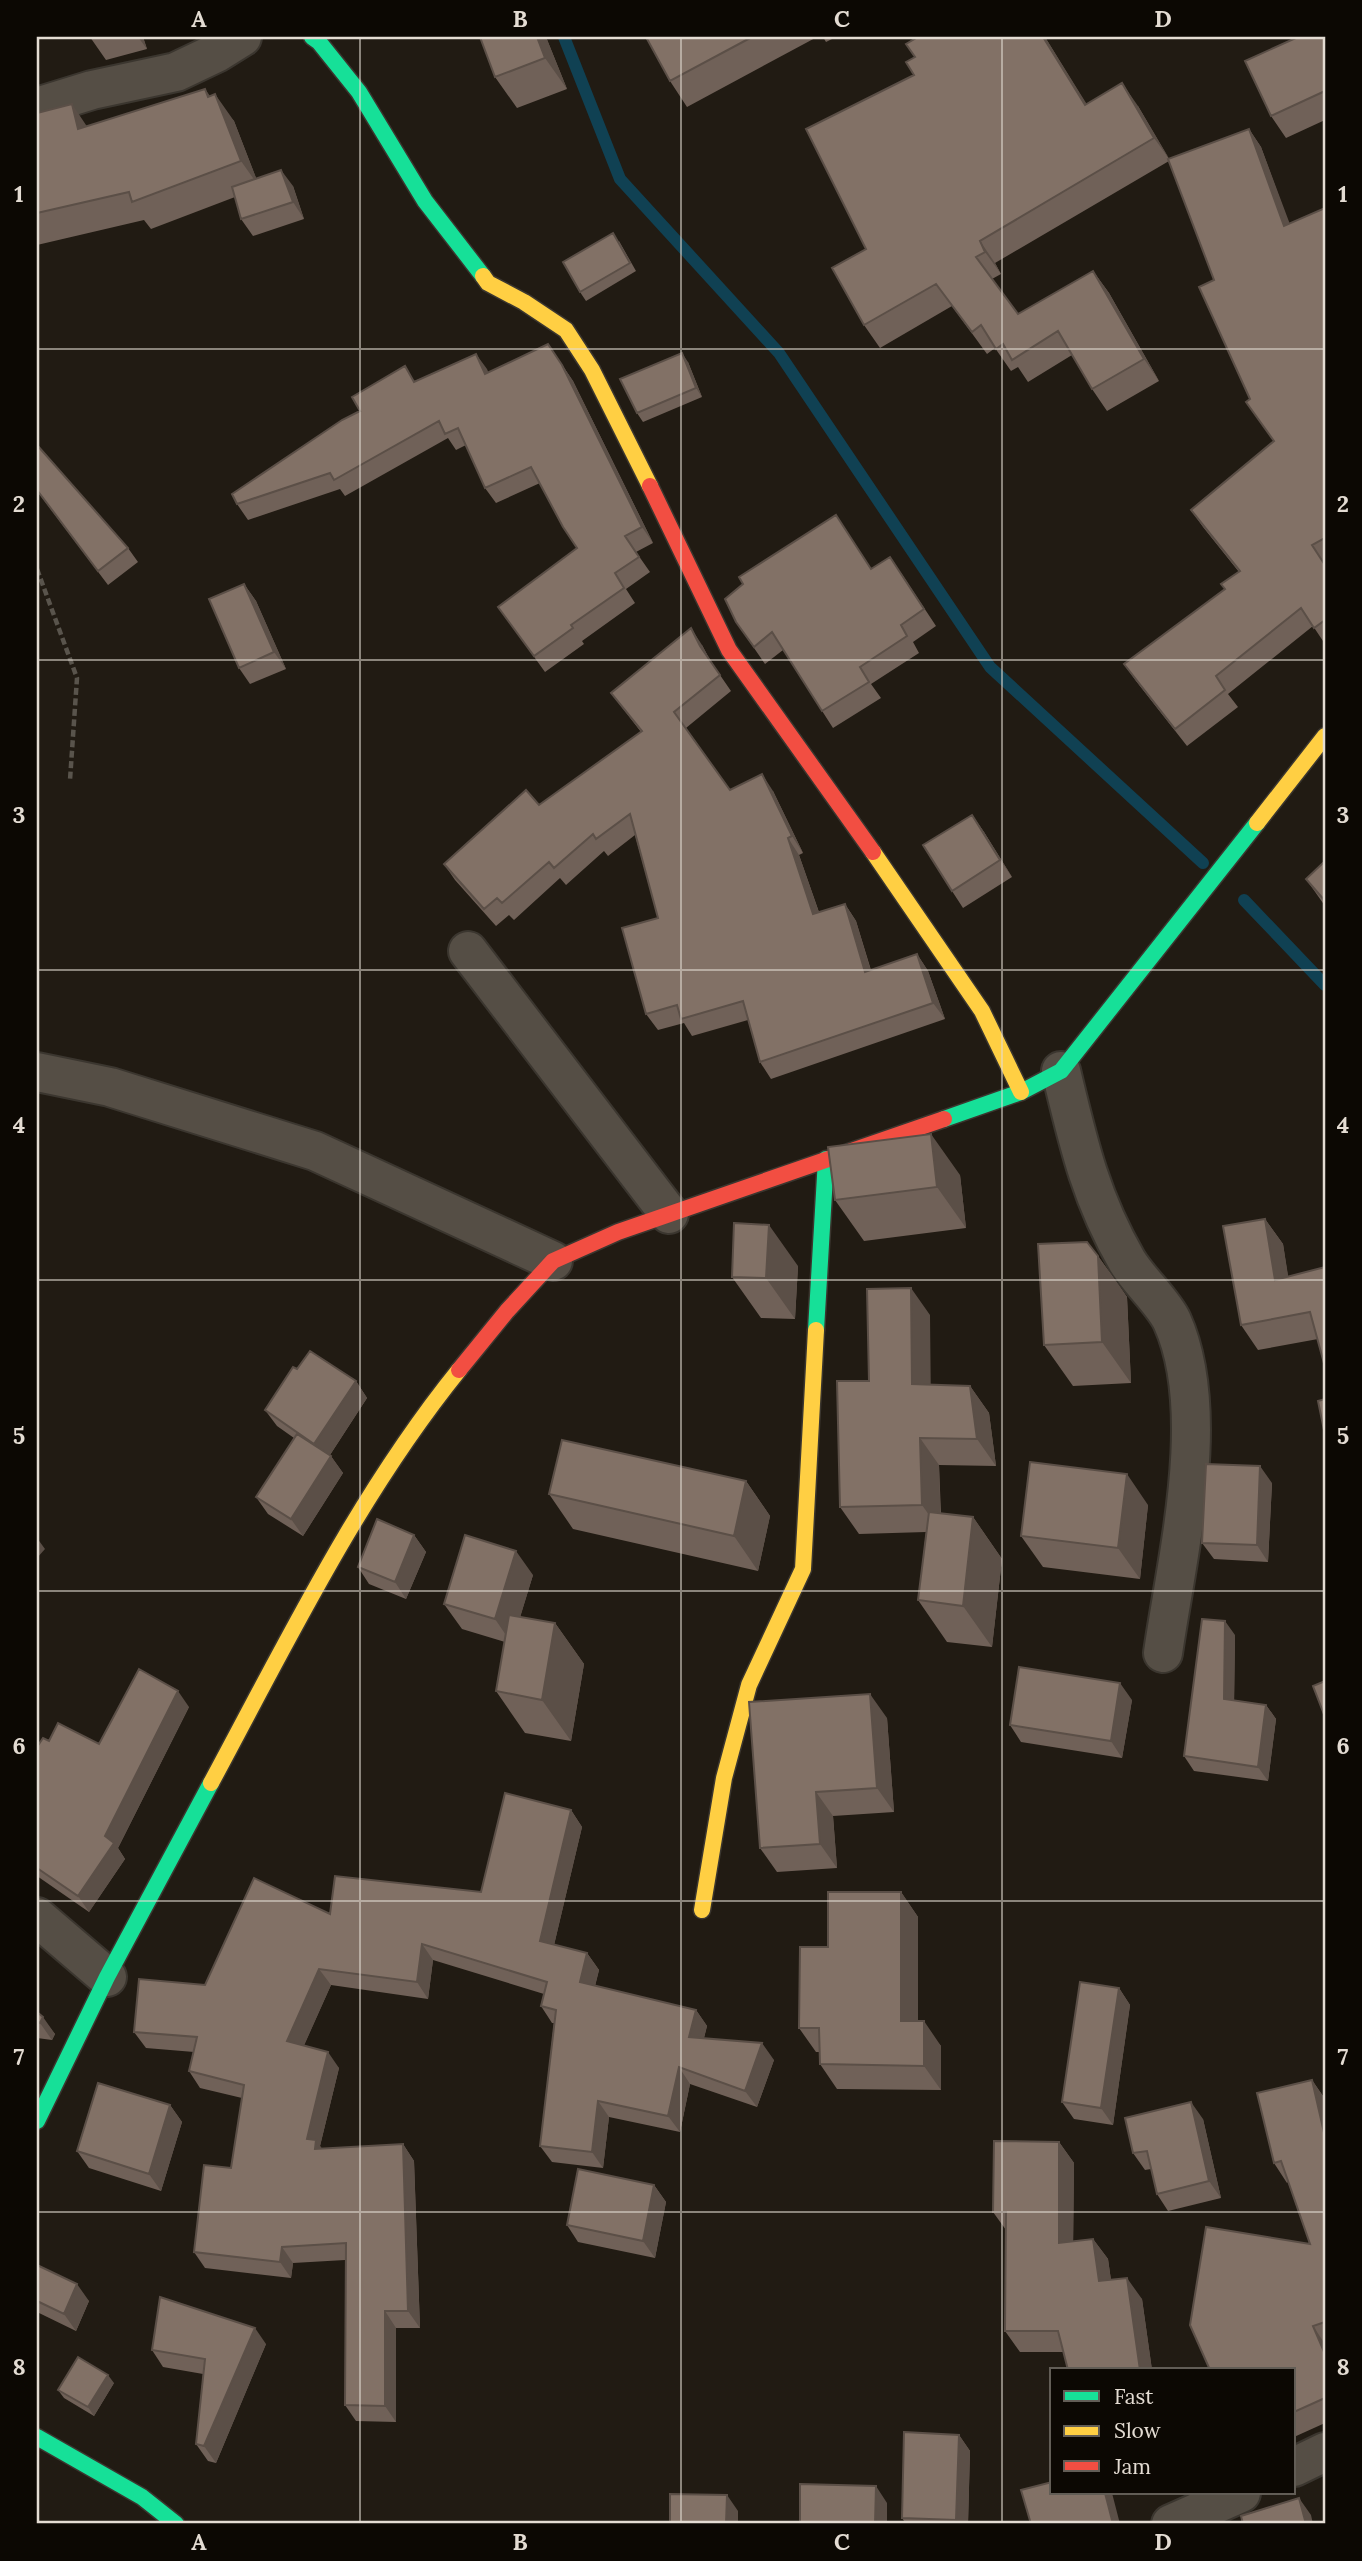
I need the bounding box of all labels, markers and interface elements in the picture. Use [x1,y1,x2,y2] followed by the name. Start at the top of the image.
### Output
[191,4,207,33] text: A
[512,4,528,33] text: B
[834,4,850,33] text: C
[1154,4,1172,33] text: D
[14,179,24,208] text: 1
[1338,179,1348,208] text: 1
[13,489,25,518] text: 2
[1337,489,1349,518] text: 2
[13,800,25,829] text: 3
[1337,800,1349,829] text: 3
[13,1110,25,1139] text: 4
[1337,1110,1349,1139] text: 4
[13,1421,25,1450] text: 5
[1337,1421,1349,1450] text: 5
[12,1731,26,1760] text: 6
[1336,1731,1350,1760] text: 6
[14,2042,25,2071] text: 7
[1338,2042,1349,2071] text: 7
[12,2352,26,2381] text: 8
[1336,2352,1350,2381] text: 8
[1050,2368,1296,2494] legend
[1114,2383,1154,2410] text: Fast
[1114,2417,1161,2444] text: Slow
[1113,2453,1151,2480] text: Jam
[191,2527,207,2556] text: A
[512,2527,528,2556] text: B
[834,2527,850,2556] text: C
[1154,2527,1172,2556] text: D

